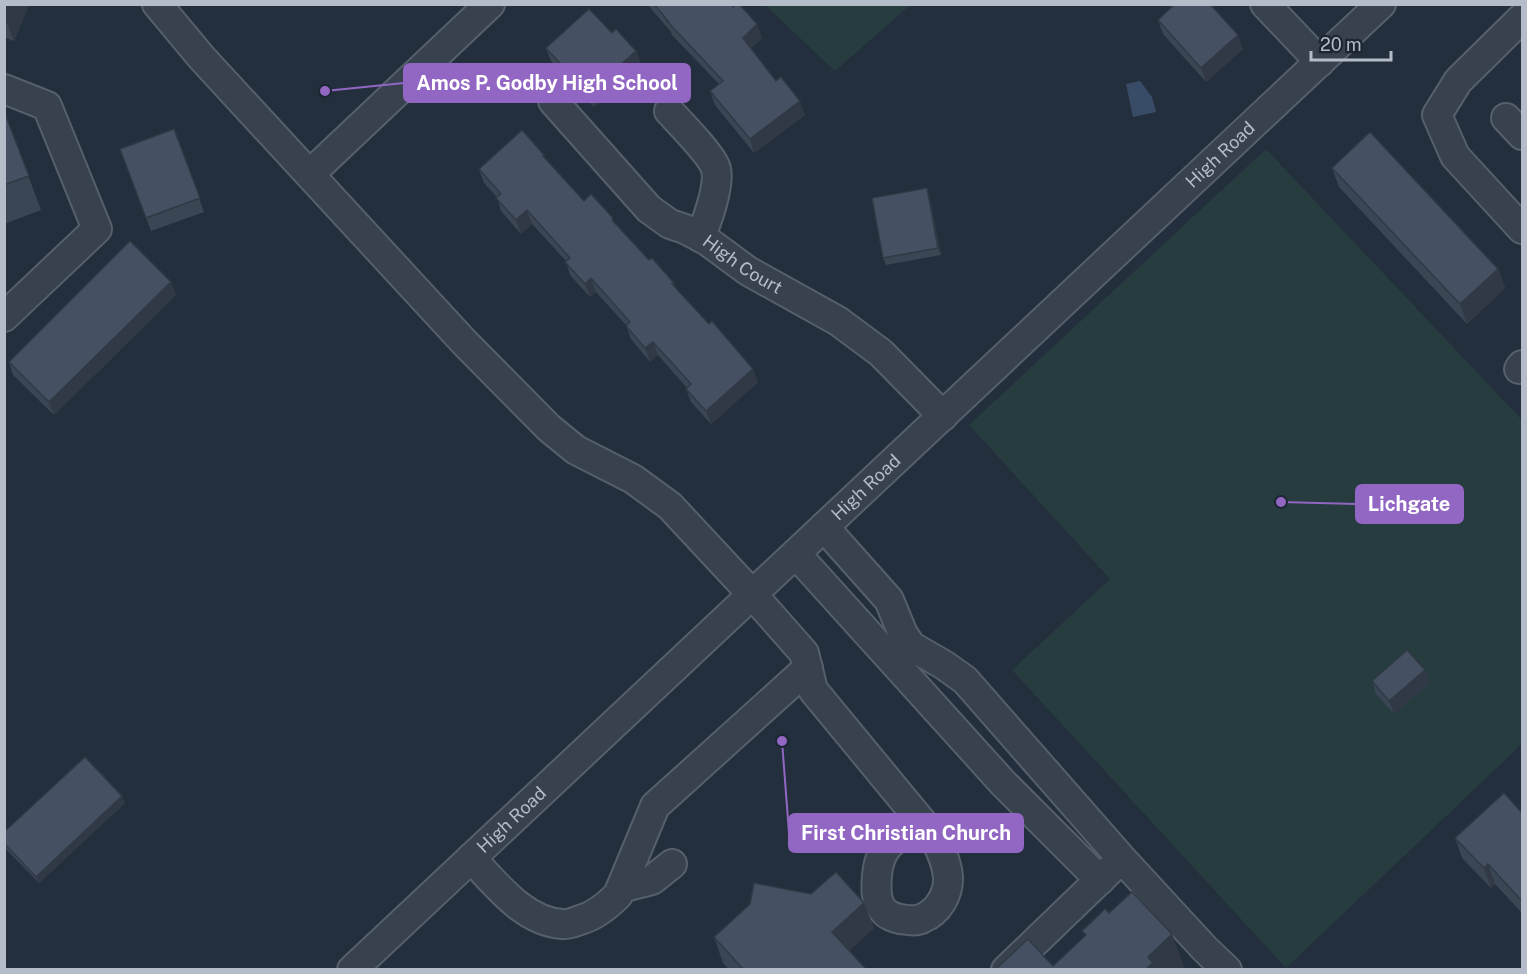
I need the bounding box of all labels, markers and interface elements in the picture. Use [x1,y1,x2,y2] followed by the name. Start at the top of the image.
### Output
[1311,24,1390,62] scale bar
[1320,34,1362,55] text: 20 m
[404,64,690,102] callout: Amos P. Godby High School
[416,71,678,95] text: Amos P. Godby High School
[1181,117,1259,192] street label: High Road
[699,230,786,298] street label: High Court
[827,450,905,524] street label: High Road
[1356,485,1463,523] callout: Lichgate
[1368,492,1450,516] text: Lichgate
[472,782,550,857] street label: High Road
[789,814,1023,852] callout: First Christian Church
[801,821,1011,845] text: First Christian Church

